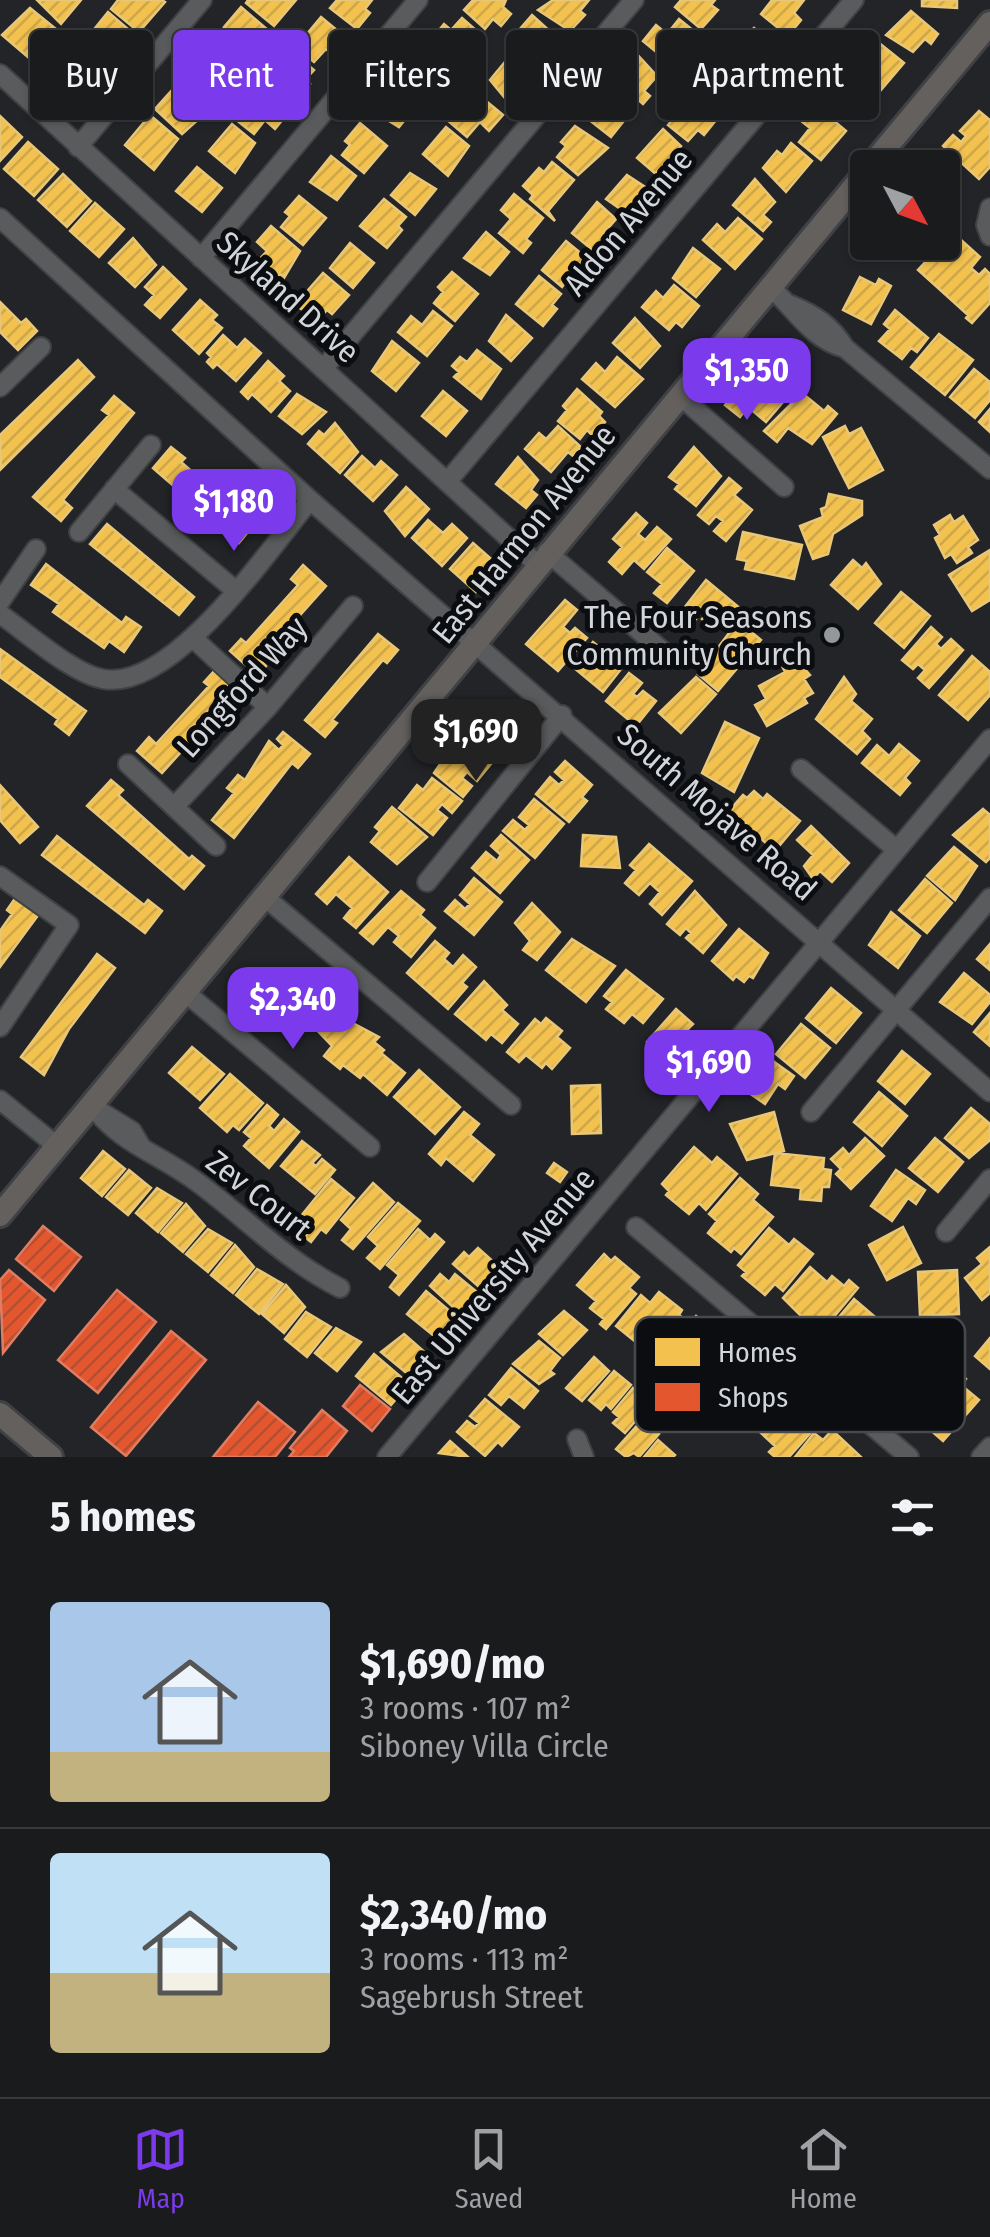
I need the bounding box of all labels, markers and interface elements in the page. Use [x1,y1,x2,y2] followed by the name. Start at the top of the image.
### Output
[30,30,153,120] chip: Buy
[173,30,309,120] chip: Rent
[329,30,486,120] chip: Filters
[506,30,637,120] chip: New
[657,30,879,120] chip: Apartment
[556,141,700,303] street label: Aldon Avenue
[850,150,960,260] north arrow
[850,150,960,260] map controls
[209,223,367,371] street label: Skyland Drive
[666,338,828,423] pin: $1,350
[705,351,789,389] text: $1,350
[424,417,624,651] street label: East Harmon Avenue
[153,469,315,554] pin: $1,180
[194,482,274,520] text: $1,180
[566,598,812,673] place label: The Four Seasons Community Church
[169,608,315,765] street label: Longford Way
[821,624,843,646] marker: The Four Seasons Community Church
[395,699,557,784] pin: $1,690
[433,712,519,750] text: $1,690
[610,715,824,909] street label: South Mojave Road
[212,967,374,1052] pin: $2,340
[249,980,337,1018] text: $2,340
[628,1030,790,1115] pin: $1,690
[666,1043,752,1081] text: $1,690
[199,1142,319,1248] street label: Zev Court
[383,1160,603,1412] street label: East University Avenue
[635,1317,965,1432] legend
[718,1336,797,1369] text: Homes
[718,1381,788,1414] text: Shops
[885,1490,940,1545] icon: filters
[50,1492,196,1542] text: 5 homes
[360,1639,545,1689] text: $1,690/mo
[130,1642,250,1762] icon: home
[360,1689,571,1727] text: 3 rooms · 107 m²
[360,1727,609,1765] text: Siboney Villa Circle
[360,1890,547,1940] text: $2,340/mo
[130,1893,250,2013] icon: home
[360,1940,568,1978] text: 3 rooms · 113 m²
[360,1978,583,2016] text: Sagebrush Street
[133,2122,188,2215] tab: Map
[455,2122,523,2215] tab: Saved
[790,2122,857,2215] tab: Home

